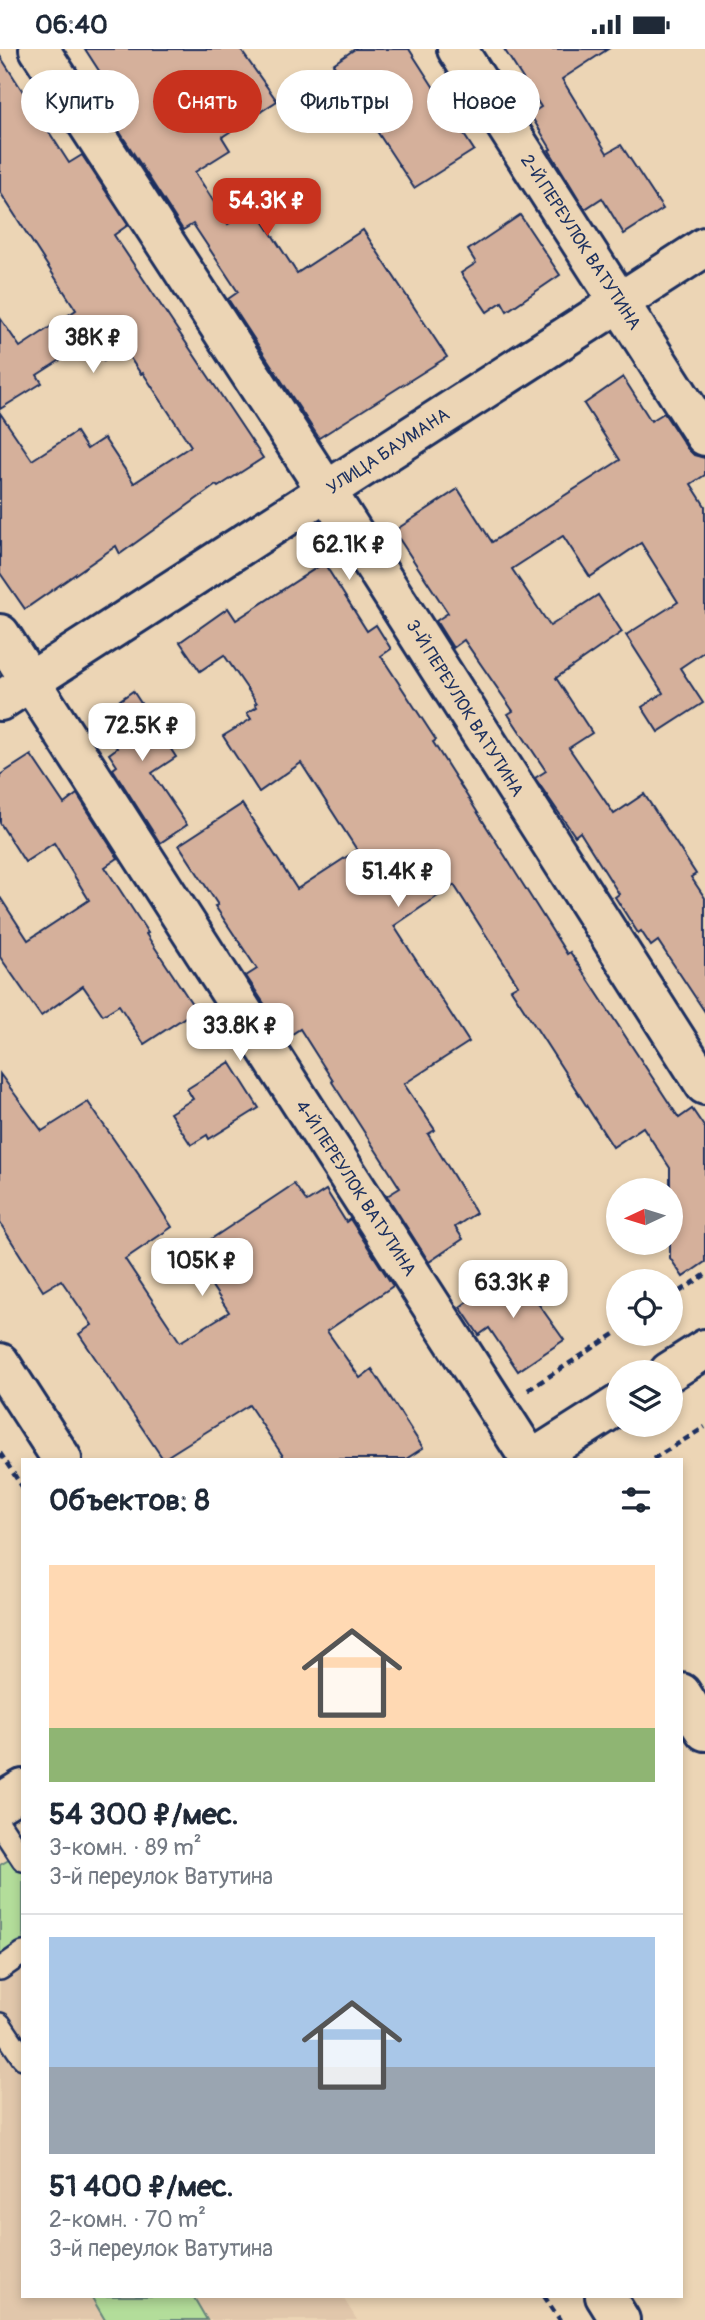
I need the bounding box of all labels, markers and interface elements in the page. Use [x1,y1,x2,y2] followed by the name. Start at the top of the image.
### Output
[35,9,108,41] text: 06:40
[21,70,139,133] chip: Купить
[153,70,262,133] chip: Снять
[276,70,413,133] chip: Фильтры
[427,70,540,133] chip: Новое
[515,150,646,335] street label: 2-Й ПЕРЕУЛОК ВАТУТИНА
[202,179,332,238] pin: 54.3K ₽
[229,186,305,215] text: 54.3K ₽
[44,315,142,375] pin: 38K ₽
[64,323,122,352] text: 38K ₽
[323,403,454,500] street label: УЛИЦА БАУМАНА
[284,523,414,582] pin: 62.1K ₽
[313,530,385,559] text: 62.1K ₽
[401,615,529,801] street label: 3-Й ПЕРЕУЛОК ВАТУТИНА
[77,703,207,763] pin: 72.5K ₽
[104,711,180,740] text: 72.5K ₽
[333,849,463,909] pin: 51.4K ₽
[362,857,434,886] text: 51.4K ₽
[175,1003,305,1063] pin: 33.8K ₽
[203,1011,277,1040] text: 33.8K ₽
[290,1096,421,1281] street label: 4-Й ПЕРЕУЛОК ВАТУТИНА
[606,1178,682,1255] north arrow
[606,1178,683,1437] map controls
[145,1239,259,1298] pin: 105K ₽
[167,1246,237,1275] text: 105K ₽
[448,1261,578,1320] pin: 63.3K ₽
[475,1268,551,1297] text: 63.3K ₽
[606,1269,683,1346] button: locate
[606,1360,683,1437] button: layers
[617,1481,655,1519] icon: filters
[49,1482,210,1519] text: Объектов: 8
[289,1610,415,1736] icon: home
[49,1796,239,1833] text: 54 300 ₽/мес.
[49,1833,202,1862] text: 3-комн. · 89 m²
[49,1862,273,1891] text: 3-й переулок Ватутина
[289,1982,415,2108] icon: home
[49,2168,234,2205] text: 51 400 ₽/мес.
[49,2205,206,2234] text: 2-комн. · 70 m²
[49,2234,273,2263] text: 3-й переулок Ватутина

